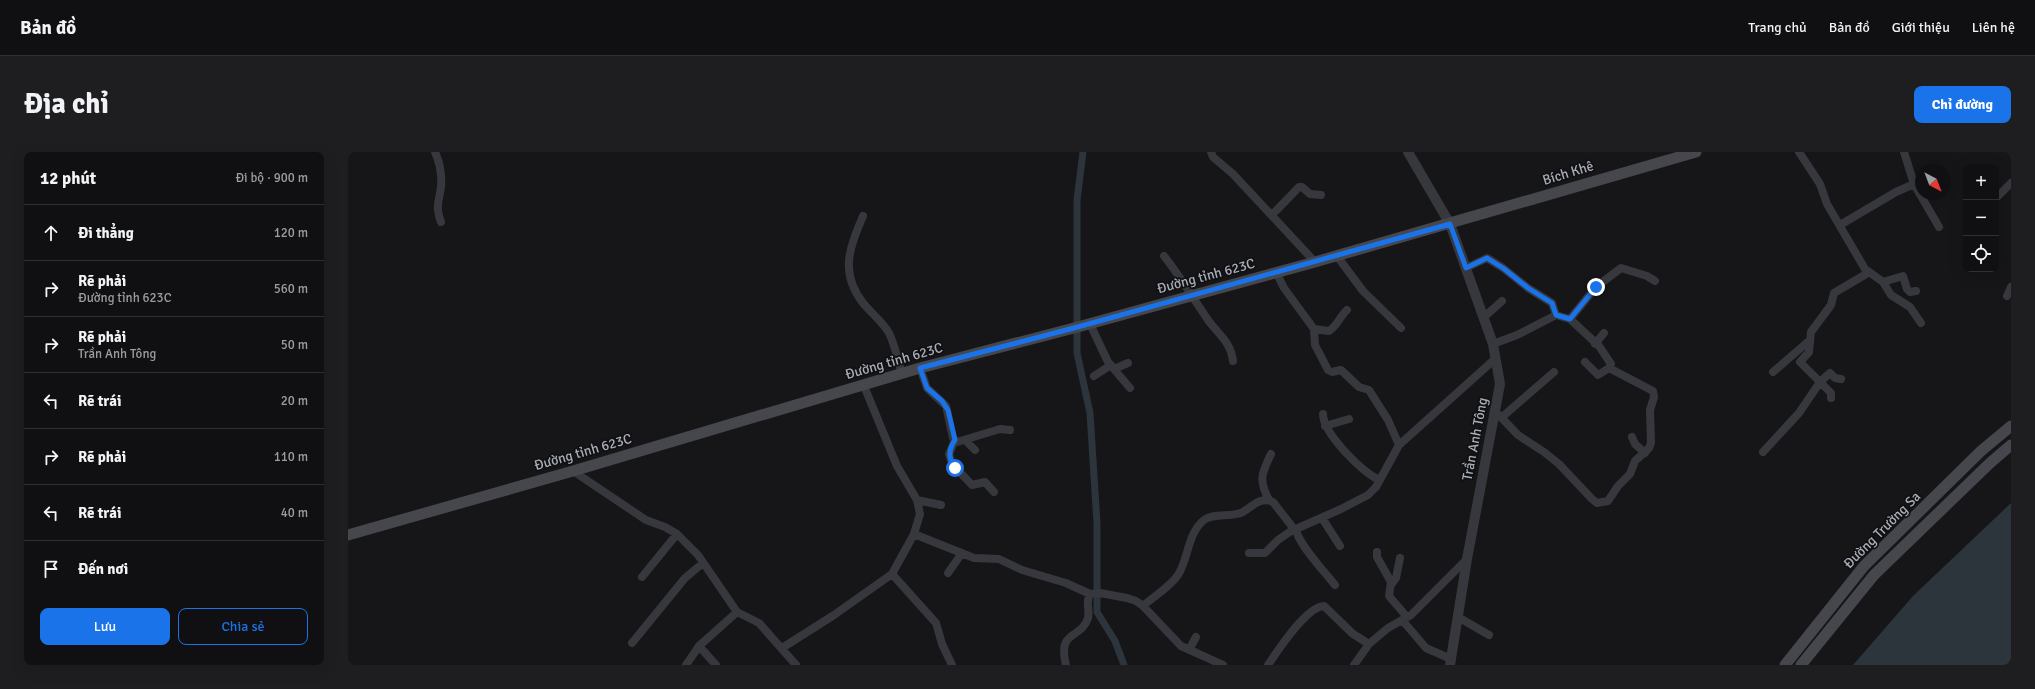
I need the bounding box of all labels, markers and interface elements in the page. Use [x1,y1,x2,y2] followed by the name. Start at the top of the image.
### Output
[20,16,76,40] text: Bản đồ
[1748,19,1807,36] text: Trang chủ
[1829,19,1870,36] text: Bản đồ
[1892,19,1950,36] text: Giới thiệu
[1972,19,2015,36] text: Liên hệ
[1914,86,2011,123] button: Chỉ đường
[24,87,109,121] text: Địa chỉ
[1540,157,1596,189] street label: Bích Khê
[1915,164,1951,200] north arrow
[1963,164,1999,272] map controls
[1963,164,1999,200] button: +
[40,168,96,189] text: 12 phút
[235,170,308,186] text: Đi bộ · 900 m
[1963,200,1999,236] button: −
[40,222,62,244] icon: ahead
[78,224,134,242] text: Đi thẳng
[274,225,308,241] text: 120 m
[1963,236,1999,272] button: locate
[1155,255,1257,297] street label: Đường tỉnh 623C
[78,272,126,290] text: Rẽ phải
[40,278,62,300] icon: right
[1587,278,1605,296] route end
[274,281,308,297] text: 560 m
[78,290,172,306] text: Đường tỉnh 623C
[78,328,126,346] text: Rẽ phải
[40,334,62,356] icon: right
[281,337,308,353] text: 50 m
[843,339,945,383] street label: Đường tỉnh 623C
[78,346,156,362] text: Trần Anh Tông
[40,390,62,412] icon: left
[78,392,121,410] text: Rẽ trái
[281,393,308,409] text: 20 m
[1459,396,1491,482] street label: Trần Anh Tông
[532,430,634,474] street label: Đường tỉnh 623C
[40,446,62,468] icon: right
[78,448,126,466] text: Rẽ phải
[274,449,308,465] text: 110 m
[946,459,964,477] route start
[1840,488,1924,572] street label: Đường Trường Sa
[40,502,62,524] icon: left
[78,504,121,522] text: Rẽ trái
[281,505,308,521] text: 40 m
[40,558,62,580] icon: arrive
[78,560,128,578] text: Đến nơi
[40,608,170,645] button: Lưu
[178,608,308,645] button: Chia sẻ

